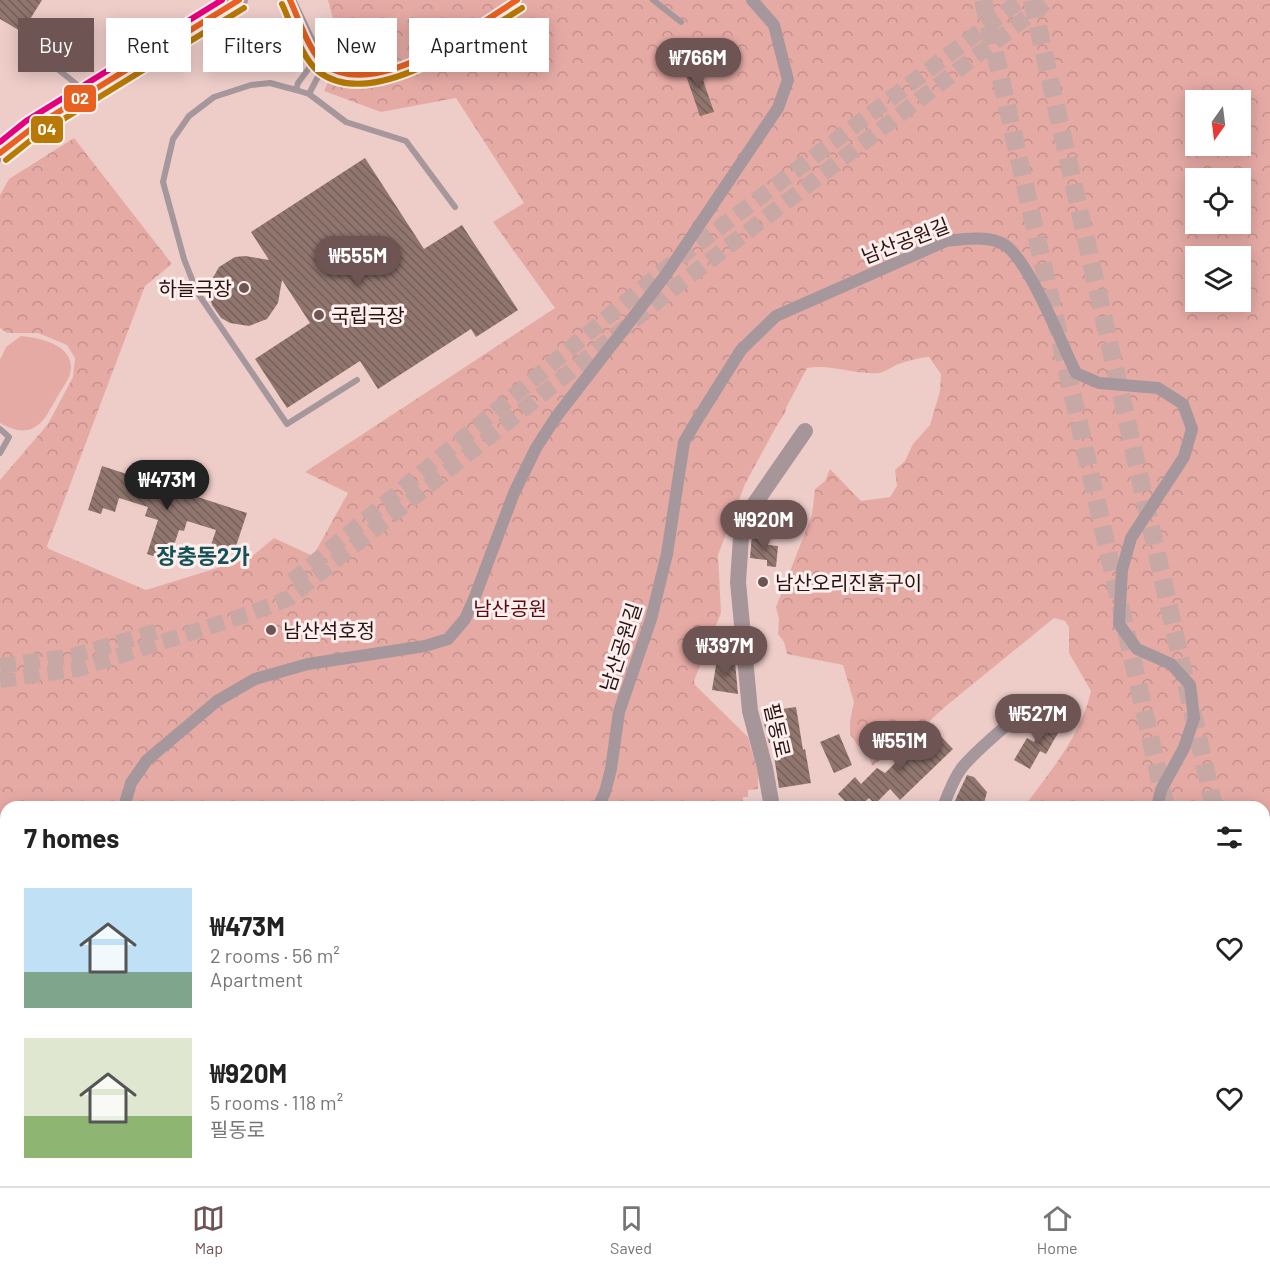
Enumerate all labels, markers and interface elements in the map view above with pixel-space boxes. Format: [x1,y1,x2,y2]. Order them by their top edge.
chip: Buy [18,18,94,72]
chip: Rent [106,18,191,72]
chip: Filters [203,18,303,72]
chip: New [315,18,397,72]
chip: Apartment [409,18,549,72]
pin: ₩766M [656,38,740,89]
text: ₩766M [669,45,727,69]
line badge: 02 [63,84,97,113]
text: 02 [71,88,89,107]
north arrow [1185,90,1251,156]
map controls [1185,90,1251,312]
line badge: 04 [30,115,64,144]
text: 04 [38,119,56,138]
button: locate [1185,168,1251,234]
street label: 남산공원길 [858,212,952,268]
pin: ₩555M [316,236,400,287]
text: ₩555M [329,243,387,267]
button: layers [1185,246,1251,312]
place label: 하늘극장 [158,276,232,300]
marker: 하늘극장 [237,281,251,295]
place label: 국립극장 [331,303,405,327]
marker: 국립극장 [312,308,326,322]
pin: ₩473M [125,460,209,511]
text: ₩473M [138,467,196,491]
pin: ₩920M [722,500,806,551]
text: ₩920M [734,507,794,531]
district label: 장충동2가 [156,542,250,568]
place label: 남산오리진흙구이 [775,570,922,594]
marker: 남산오리진흙구이 [756,575,770,589]
park label: 남산공원 [473,596,547,620]
street label: 남산공원길 [594,600,646,694]
place label: 남산석호정 [283,618,375,642]
marker: 남산석호정 [264,623,278,637]
pin: ₩397M [683,626,767,677]
text: ₩397M [696,633,754,657]
pin: ₩527M [996,694,1080,745]
street label: 필동로 [760,700,796,760]
text: ₩527M [1009,701,1067,725]
pin: ₩551M [858,721,942,772]
text: ₩551M [873,728,927,752]
icon: filters [1213,821,1246,854]
text: 7 homes [24,822,119,853]
text: ₩473M [210,910,285,941]
icon: home [72,912,144,984]
icon: heart [1213,932,1246,965]
text: 2 rooms · 56 m² [210,943,340,967]
text: Apartment [210,967,303,991]
text: ₩920M [210,1057,287,1088]
icon: home [72,1062,144,1134]
icon: heart [1213,1082,1246,1115]
text: 5 rooms · 118 m² [210,1090,343,1114]
text: 필동로 [210,1117,265,1141]
tab: Map [192,1202,225,1257]
tab: Saved [610,1202,652,1257]
tab: Home [1037,1202,1078,1257]

